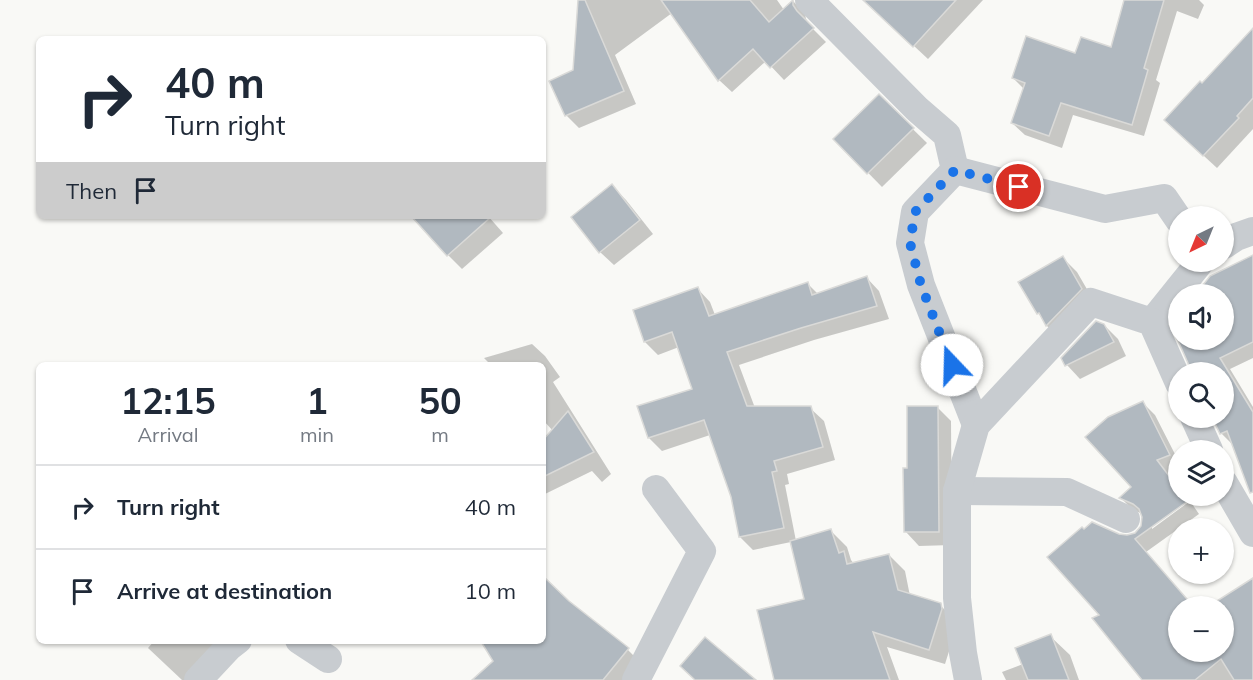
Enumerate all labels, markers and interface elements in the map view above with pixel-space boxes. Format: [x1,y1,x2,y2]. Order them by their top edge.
text: 40 m [165,56,265,109]
icon: right [66,60,144,138]
text: Turn right [165,108,285,142]
pin [993,161,1044,212]
icon: arrive [1002,170,1035,203]
icon: arrive [129,174,162,207]
text: Then [66,177,117,205]
north arrow [1168,206,1234,272]
map controls [1168,206,1234,662]
button: sound [1168,284,1234,350]
position arrow [920,333,984,397]
button: search [1168,362,1234,428]
text: 12:15 [120,378,216,423]
text: 1 [306,378,328,423]
text: 50 [418,378,462,423]
text: Arrival [137,422,199,447]
text: min [300,422,334,447]
text: m [431,422,449,447]
button: layers [1168,440,1234,506]
icon: right [66,491,99,524]
text: Turn right [117,493,220,521]
text: 40 m [465,493,516,521]
button: + [1168,518,1234,584]
icon: arrive [66,575,99,608]
text: Arrive at destination [117,577,332,605]
text: 10 m [465,577,516,605]
button: − [1168,596,1234,662]

